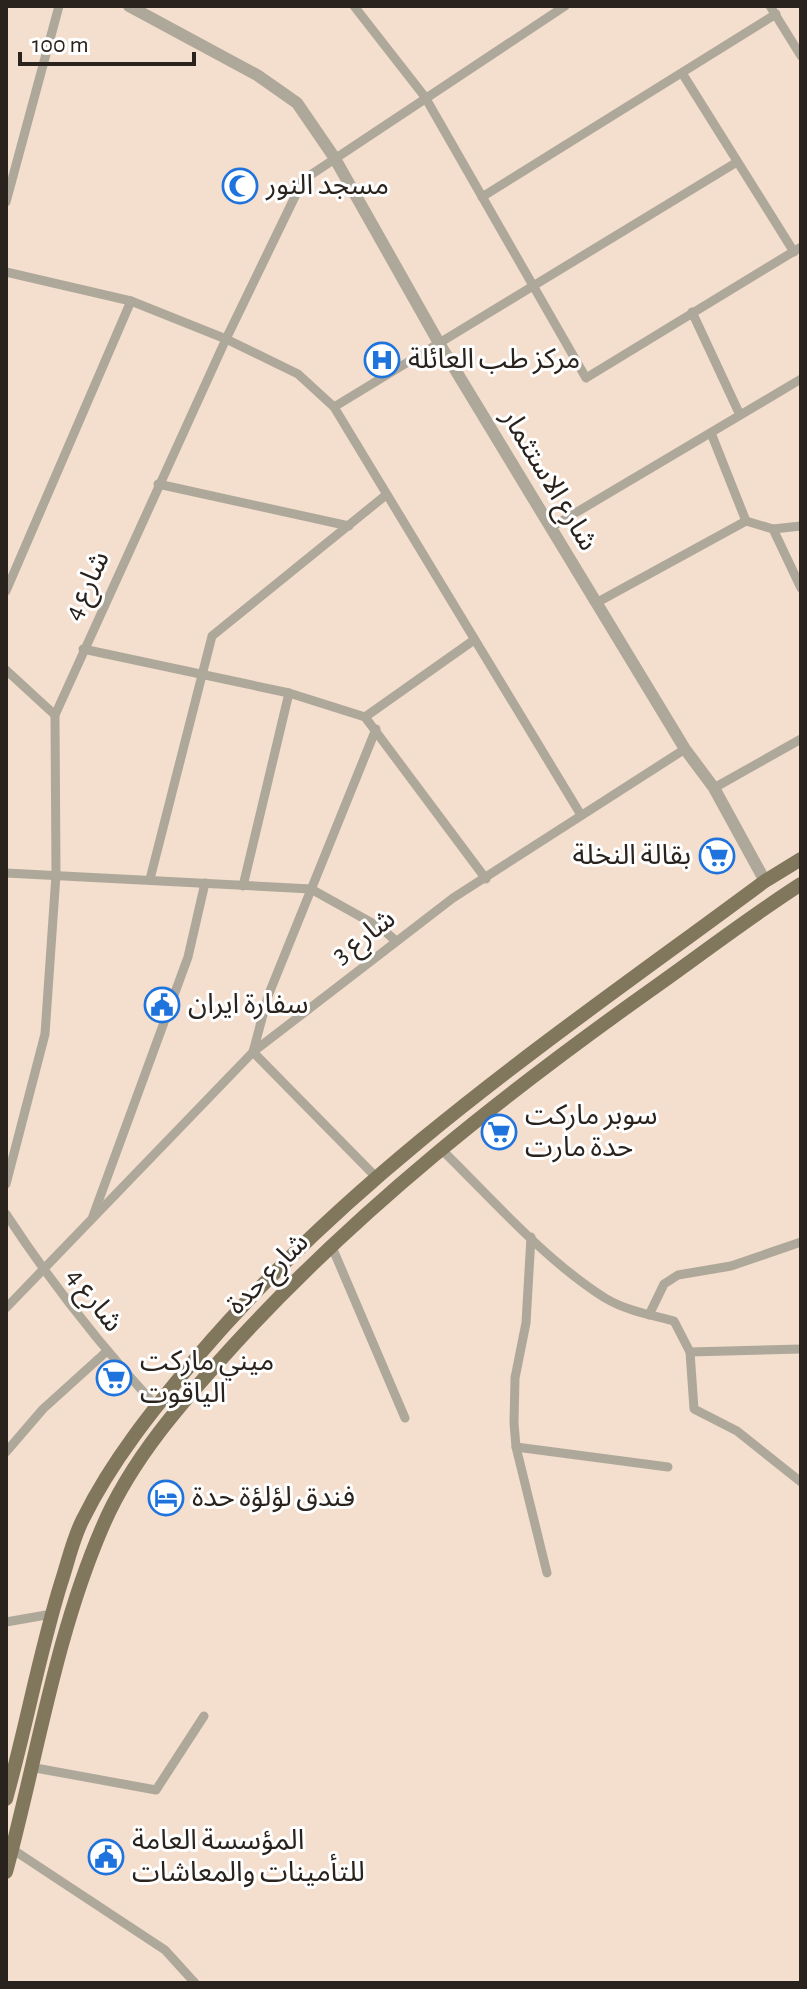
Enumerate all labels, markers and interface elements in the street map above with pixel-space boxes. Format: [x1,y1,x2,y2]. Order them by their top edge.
scale bar [20,16,194,66]
text: 100 m [32,33,89,57]
mosque icon: مسجد النور [221,167,259,205]
place label: مسجد النور [265,172,389,201]
hospital icon: مركز طب العائلة [363,341,401,379]
place label: مركز طب العائلة [408,346,580,375]
street label: شارع الاستثمار [491,404,602,558]
street label: شارع 4 [59,547,120,627]
supermarket icon: بقالة النخلة [698,837,736,875]
place label: بقالة النخلة [573,842,691,870]
street label: شارع 3 [327,905,404,973]
public building icon: سفارة ايران [143,986,181,1024]
place label: سفارة ايران [188,991,308,1020]
place label: سوبر ماركت حدة مارت [525,1102,658,1163]
supermarket icon: سوبر ماركت حدة مارت [480,1113,518,1151]
street label: شارع حدة [222,1228,317,1323]
street label: شارع 4 [57,1263,127,1340]
place label: ميني ماركت الياقوت [140,1348,274,1409]
supermarket icon: ميني ماركت الياقوت [95,1359,133,1397]
hotel icon: فندق لؤلؤة حدة [147,1479,185,1517]
place label: فندق لؤلؤة حدة [192,1484,355,1513]
place label: المؤسسة العامة للتأمينات والمعاشات [132,1827,365,1888]
public building icon: المؤسسة العامة للتأمينات والمعاشات [87,1838,125,1876]

